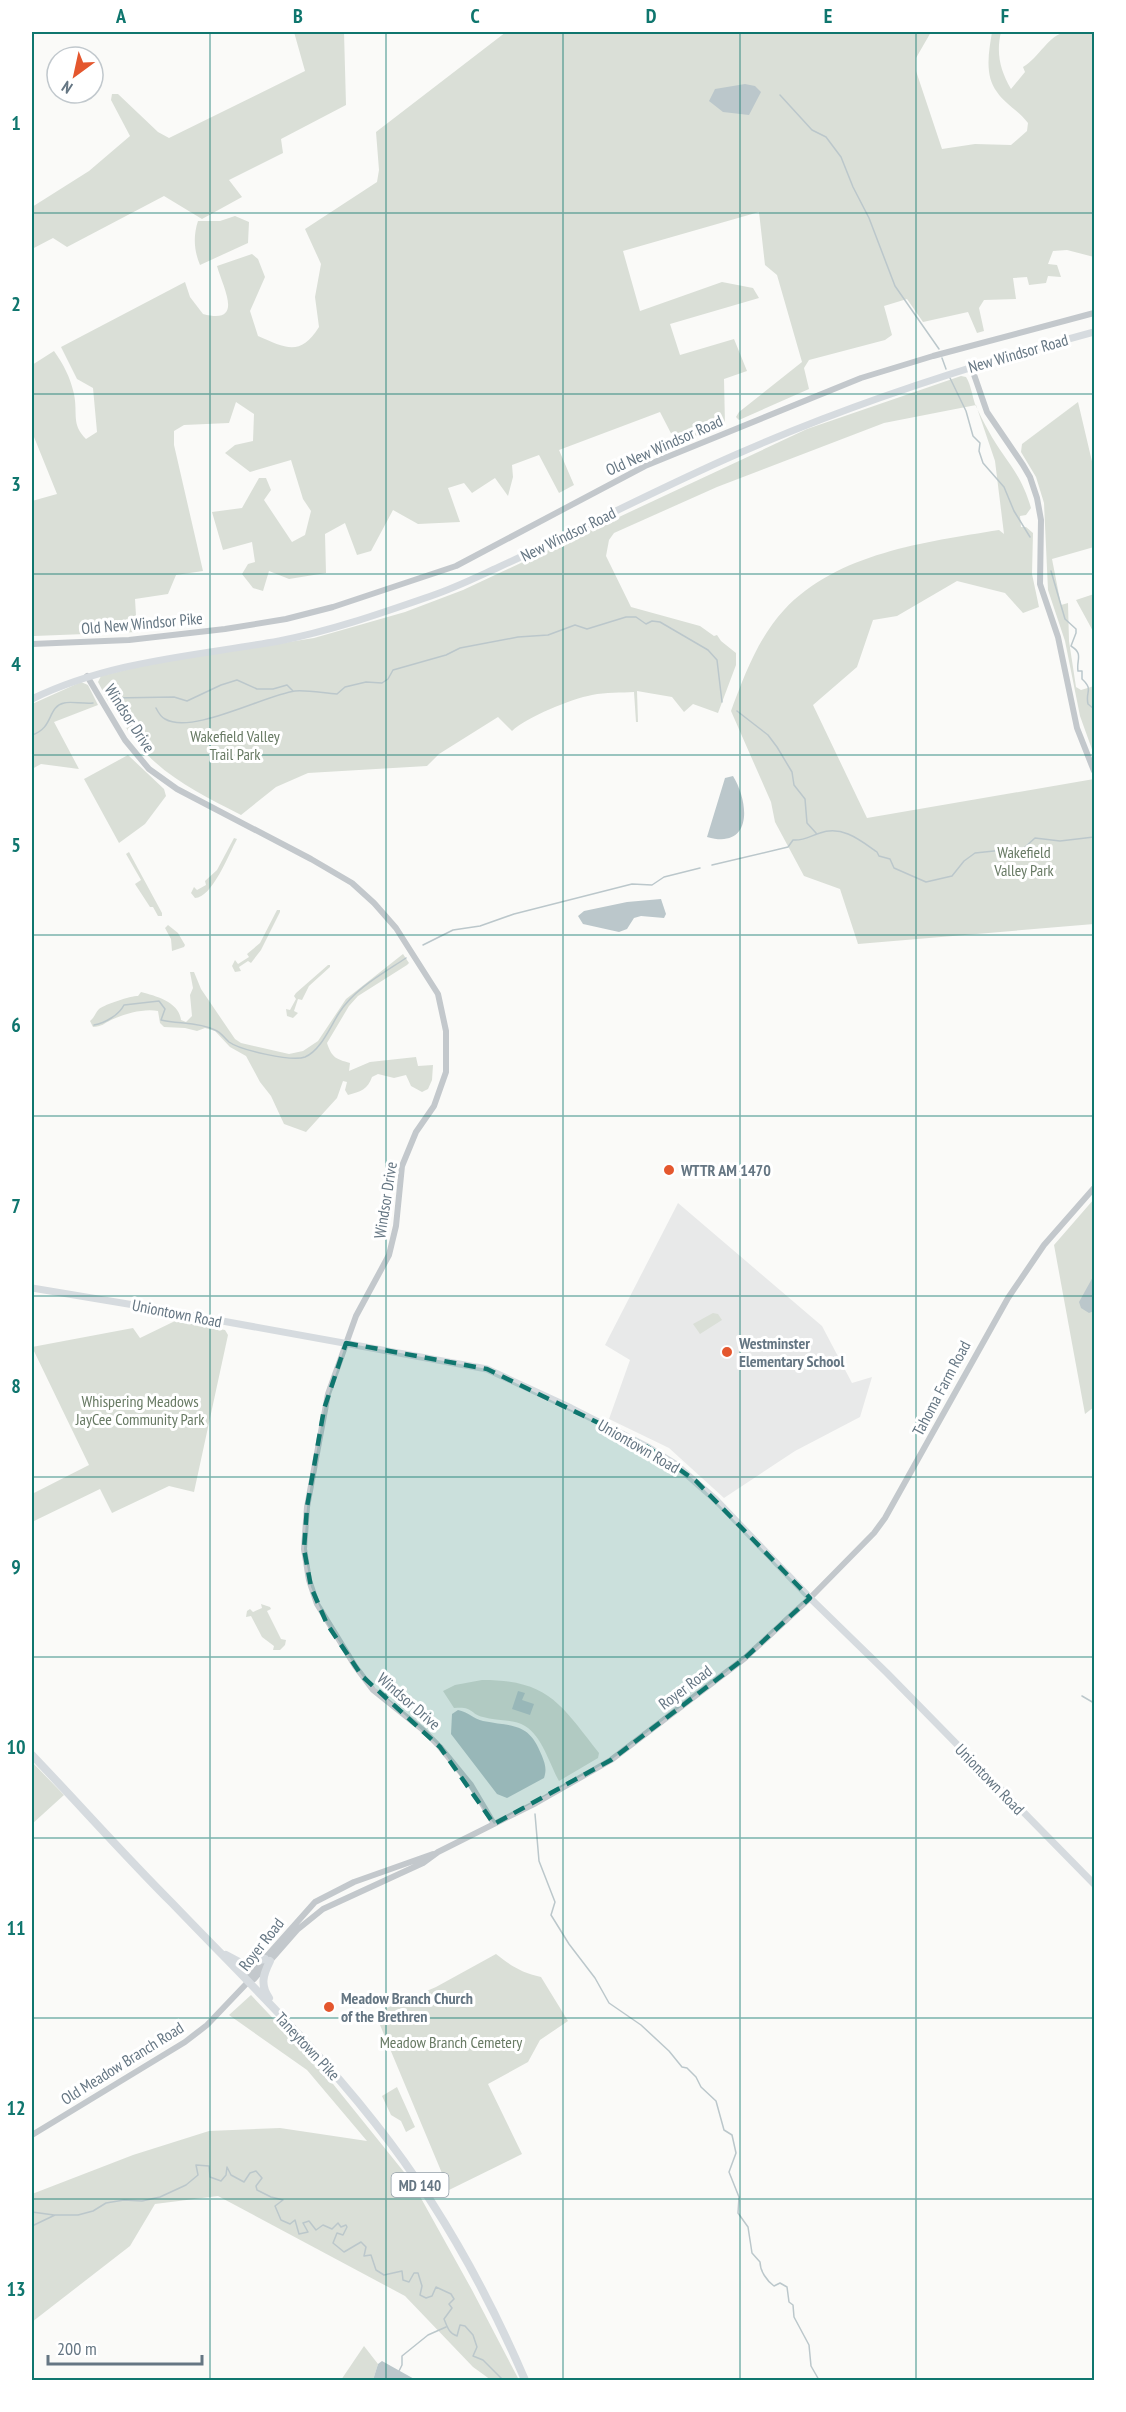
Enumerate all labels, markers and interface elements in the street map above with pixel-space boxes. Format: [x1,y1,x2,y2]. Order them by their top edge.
text: A [115,3,127,29]
text: B [293,3,303,29]
text: C [470,3,480,29]
text: D [646,3,657,29]
text: E [824,3,832,29]
text: F [1001,3,1009,29]
north arrow [45,45,105,105]
text: N [58,77,76,98]
text: 1 [11,110,21,136]
text: 2 [11,291,21,317]
street label: New Windsor Road [966,329,1070,377]
street label: Old New Windsor Road [602,410,726,480]
text: 3 [11,471,21,497]
street label: New Windsor Road [517,502,619,566]
street label: Old New Windsor Pike [80,608,204,638]
text: 4 [11,651,21,677]
street label: Windsor Drive [101,680,159,756]
park label: Wakefield Valley Trail Park [190,726,280,764]
text: 5 [11,832,21,858]
park label: Wakefield Valley Park [993,842,1055,880]
text: 6 [11,1012,21,1038]
street label: Windsor Drive [369,1160,401,1240]
place label: WTTR AM 1470 [680,1160,771,1180]
marker: WTTR AM 1470 [662,1163,676,1177]
text: 7 [11,1193,21,1219]
street label: Uniontown Road [130,1295,224,1332]
place label: Westminster Elementary School [738,1333,844,1371]
street label: Tahoma Farm Road [908,1337,974,1439]
marker: Westminster Elementary School [720,1345,734,1359]
text: 8 [11,1373,21,1399]
park label: Whispering Meadows JayCee Community Park [75,1391,205,1429]
street label: Uniontown Road [595,1415,683,1477]
text: 9 [11,1554,21,1580]
street label: Royer Road [654,1660,716,1713]
street label: Windsor Drive [373,1668,445,1734]
text: 10 [6,1734,26,1760]
street label: Uniontown Road [951,1739,1029,1819]
street label: Royer Road [234,1914,288,1974]
text: 11 [6,1915,26,1941]
place label: Meadow Branch Church of the Brethren [341,1988,473,2026]
marker: Meadow Branch Church of the Brethren [322,2000,336,2014]
street label: Taneytown Pike [271,2008,345,2084]
street label: Old Meadow Branch Road [57,2017,187,2109]
park label: Meadow Branch Cemetery [380,2032,522,2052]
text: 12 [6,2095,26,2121]
road number: MD 140 [392,2173,448,2197]
text: 13 [6,2276,26,2302]
scale bar [48,2328,202,2366]
text: 200 m [57,2337,97,2360]

